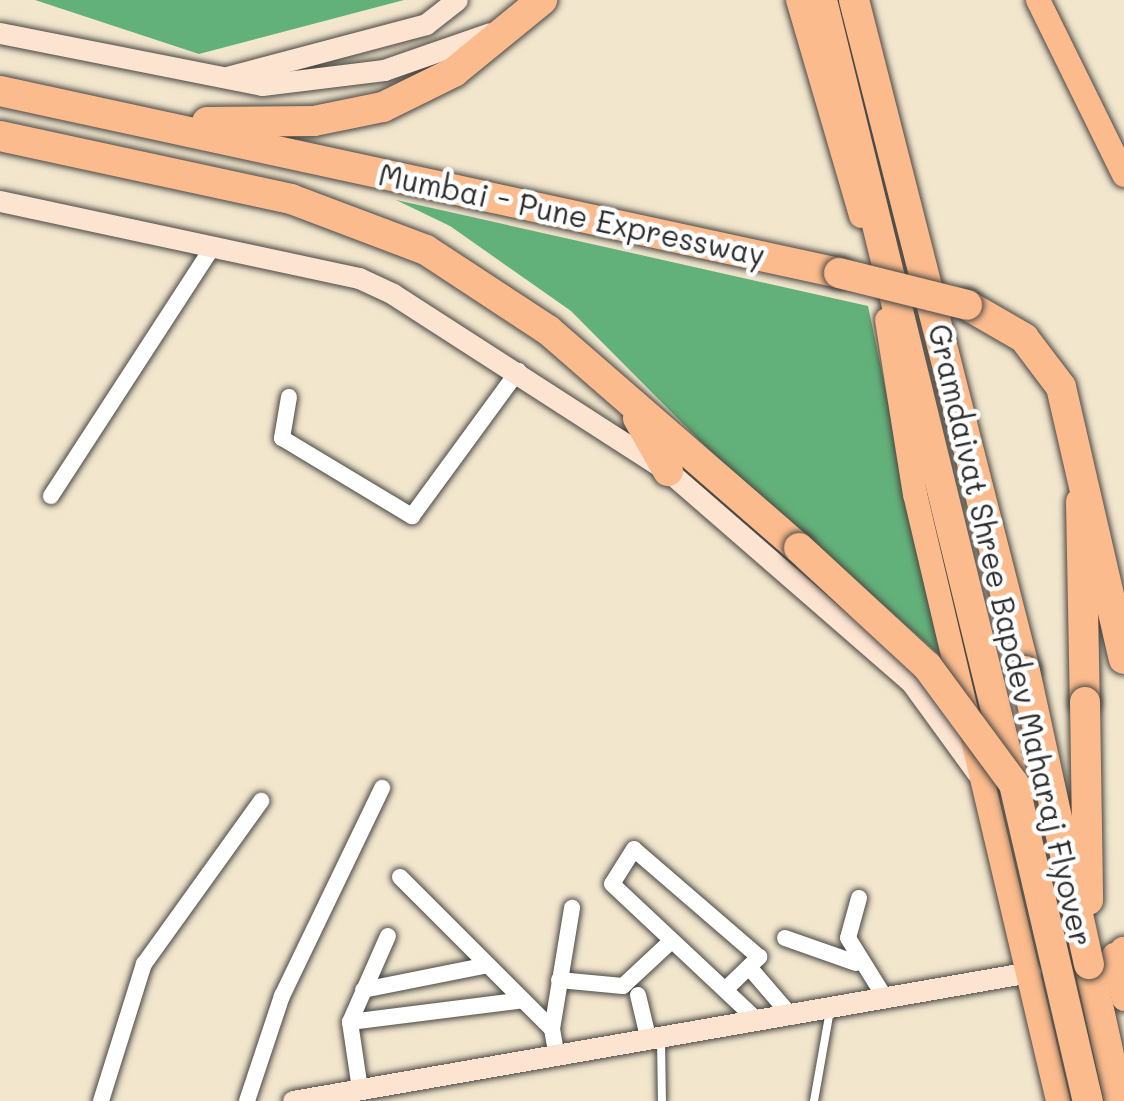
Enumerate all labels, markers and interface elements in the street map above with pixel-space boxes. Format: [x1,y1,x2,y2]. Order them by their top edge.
street label: Mumbai - Pune Expressway [376,155,768,273]
street label: Gramdaivat Shree Bapdev Maharaj Flyover [922,320,1100,950]

